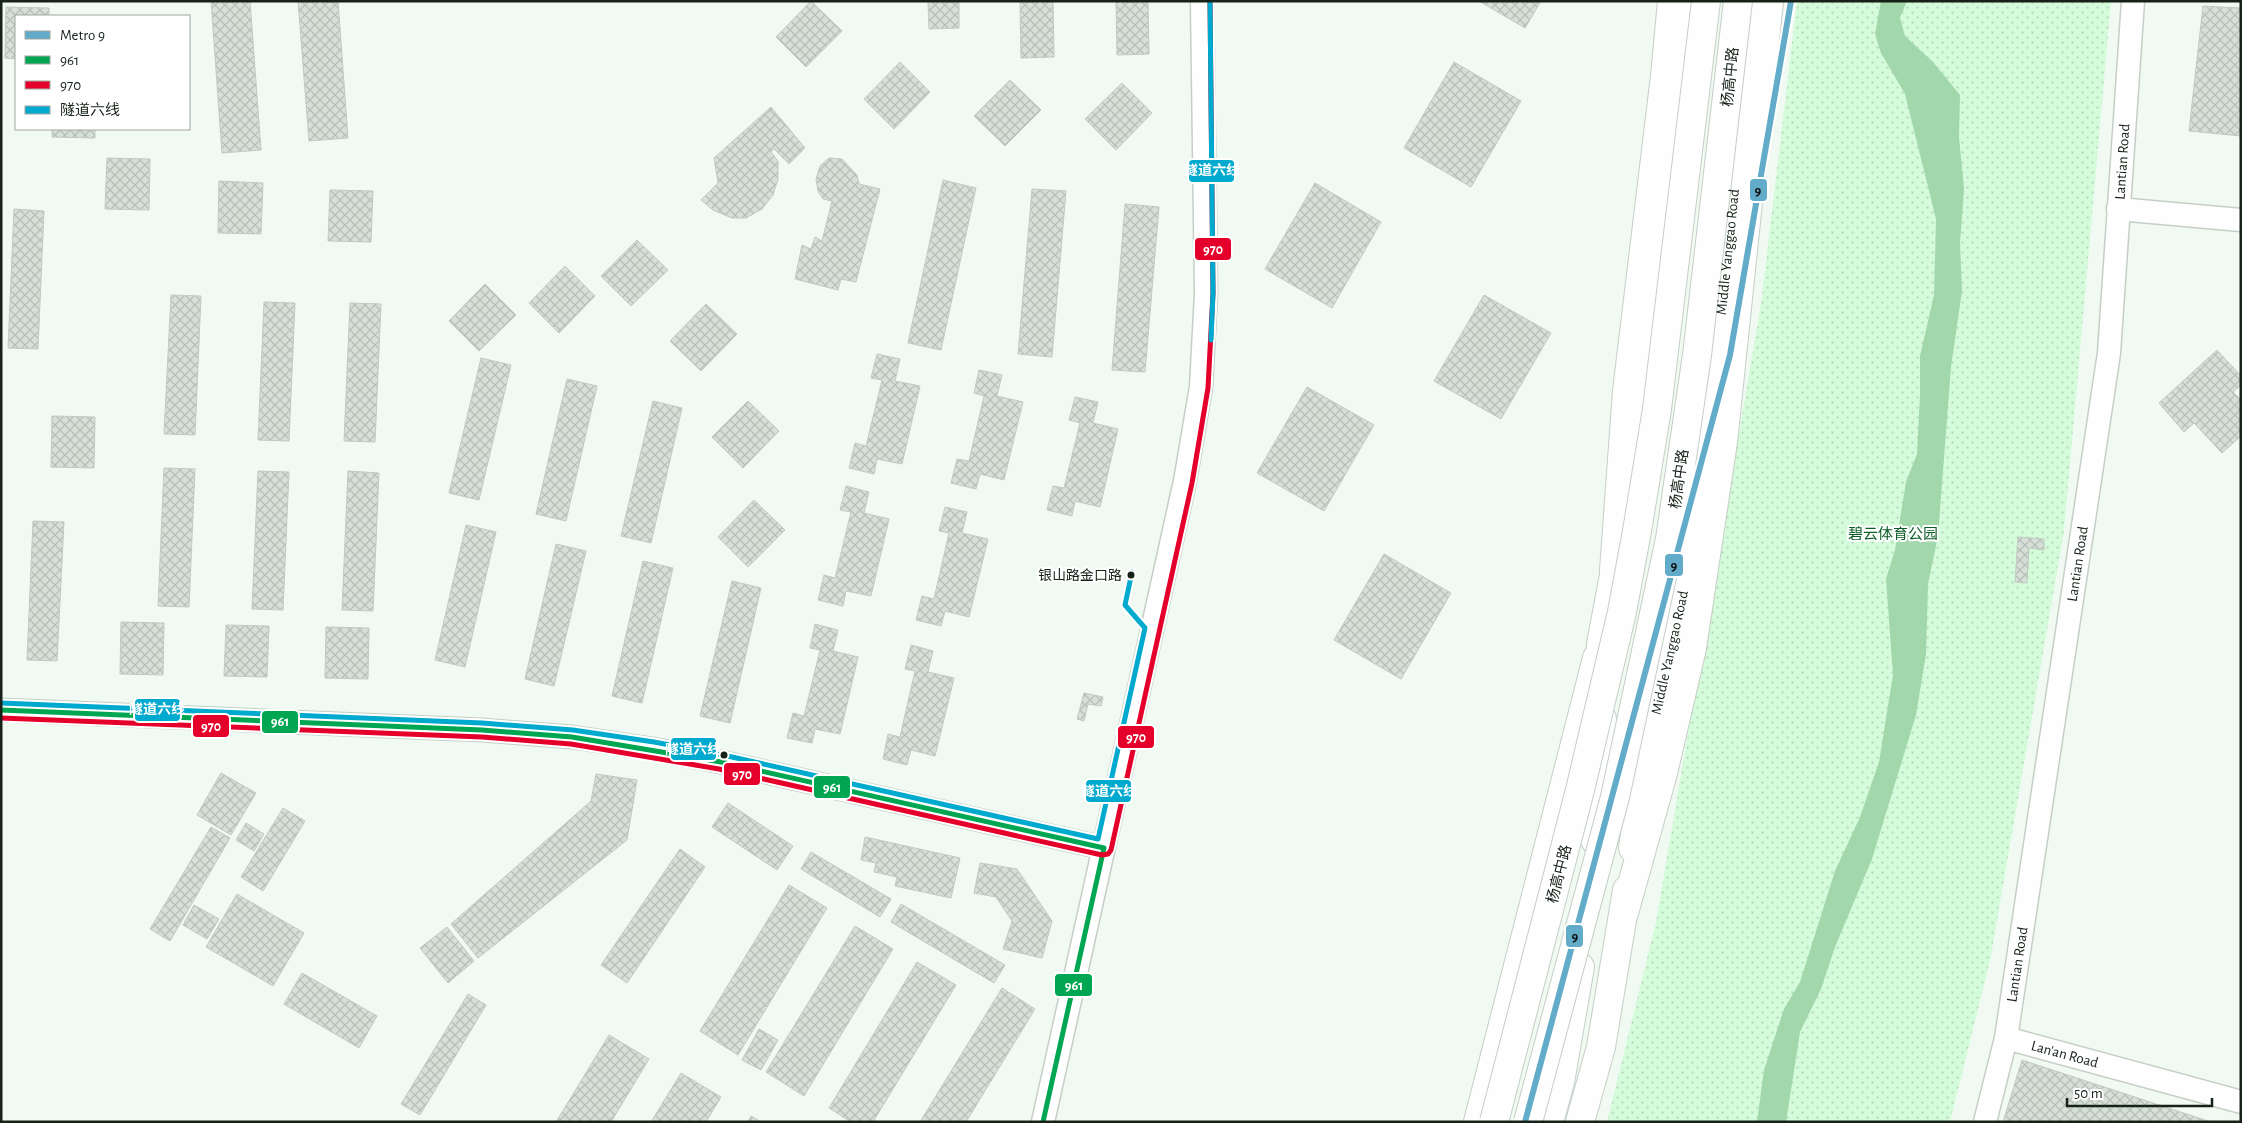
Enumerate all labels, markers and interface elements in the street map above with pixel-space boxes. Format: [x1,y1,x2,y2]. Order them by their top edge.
legend [15,15,190,130]
text: Metro 9 [60,28,105,43]
street label: 杨高中路 [1719,46,1741,108]
text: 961 [60,53,79,68]
text: 970 [60,78,81,93]
text: 隧道六线 [60,102,120,118]
street label: Lantian Road [2112,123,2133,200]
line badge: 隧道六线 [1188,159,1235,183]
text: 隧道六线 [1184,162,1240,178]
line badge: 9 [1749,178,1768,202]
text: 9 [1755,184,1762,198]
street label: Middle Yanggao Road [1714,188,1742,316]
line badge: 970 [1194,237,1232,261]
text: 970 [1203,243,1223,257]
street label: 杨高中路 [1667,448,1691,510]
street label: Lantian Road [2065,525,2091,603]
park label: 碧云体育公园 [1848,526,1938,542]
line badge: 9 [1664,553,1684,577]
text: 9 [1671,559,1678,573]
place label: 银山路金口路 [1038,568,1122,583]
marker: 银山路金口路 [1126,570,1136,580]
street label: Middle Yanggao Road [1649,589,1691,716]
line badge: 隧道六线 [134,698,181,722]
text: 隧道六线 [129,701,185,717]
line badge: 961 [261,710,299,734]
line badge: 970 [192,714,230,738]
text: 961 [271,715,289,729]
text: 970 [201,720,221,734]
line badge: 970 [1117,725,1155,749]
text: 970 [1126,731,1146,745]
line badge: 隧道六线 [670,737,717,761]
text: 隧道六线 [665,741,721,757]
unlabelled marker [719,750,729,760]
line badge: 970 [723,762,761,786]
text: 970 [732,768,752,782]
line badge: 961 [813,775,851,799]
line badge: 隧道六线 [1085,779,1132,803]
text: 961 [823,781,841,795]
text: 隧道六线 [1081,783,1137,799]
street label: 杨高中路 [1544,843,1574,905]
line badge: 9 [1565,924,1584,948]
street label: Lantian Road [2004,926,2031,1003]
text: 9 [1572,930,1579,944]
line badge: 961 [1054,973,1093,997]
text: 961 [1065,979,1083,993]
street label: Lan'an Road [2029,1038,2100,1071]
scale bar [2067,1076,2212,1108]
text: 50 m [2074,1086,2103,1101]

